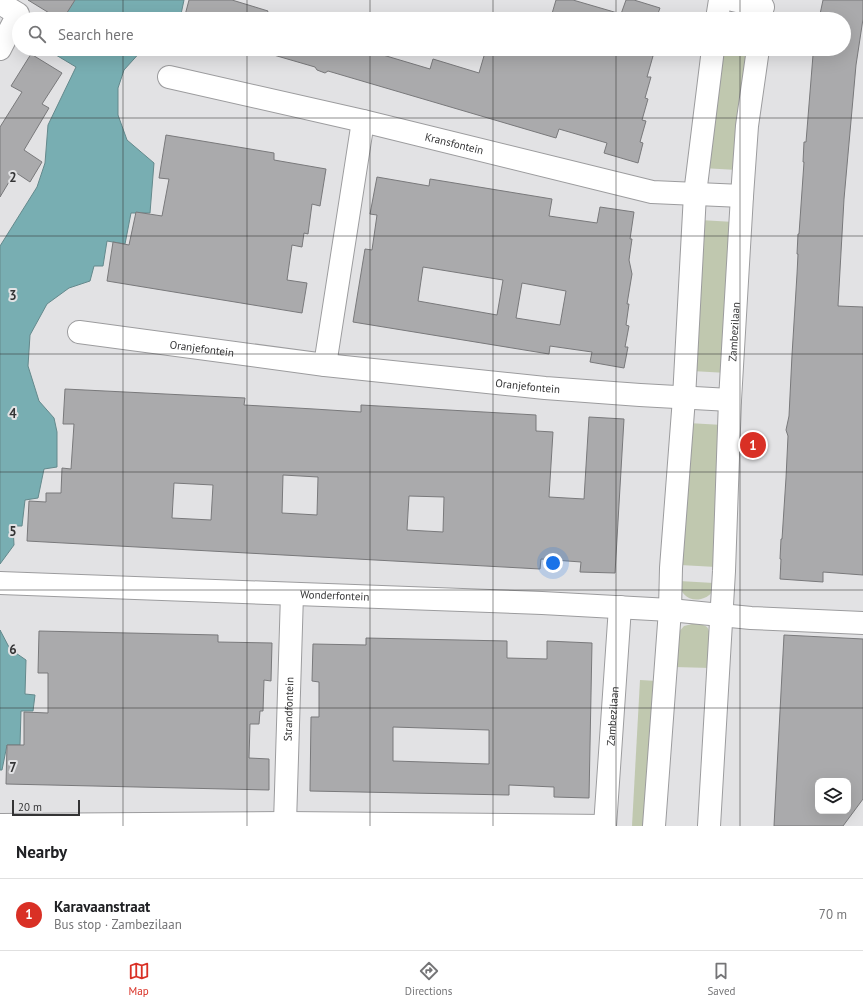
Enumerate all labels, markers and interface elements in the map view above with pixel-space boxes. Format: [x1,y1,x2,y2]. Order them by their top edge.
search box [12,12,851,56]
icon: search [26,23,48,45]
text: Search here [58,25,134,44]
street label: Kransfontein [424,130,485,157]
text: 2 [9,169,17,186]
text: 3 [9,287,17,304]
street label: Zambezilaan [725,301,743,362]
street label: Oranjefontein [169,337,235,360]
street label: Oranjefontein [495,376,560,396]
text: 4 [9,405,17,422]
pin: 1 [740,430,766,460]
text: 5 [9,523,17,540]
your location [543,553,563,573]
street label: Wonderfontein [300,587,370,604]
text: 6 [9,641,17,658]
street label: Strandfontein [281,677,296,741]
street label: Zambezilaan [603,686,622,746]
text: 7 [9,759,17,776]
map controls [815,778,851,814]
button: layers [815,778,851,814]
scale bar [12,798,80,817]
text: 20 m [18,800,42,814]
text: Nearby [16,841,67,863]
text: Karavaanstraat [54,897,150,916]
text: 1 [25,906,33,923]
text: 70 m [819,906,847,923]
text: Bus stop · Zambezilaan [54,916,182,933]
tab: Map [128,960,150,998]
tab: Directions [405,960,452,998]
tab: Saved [707,960,735,998]

